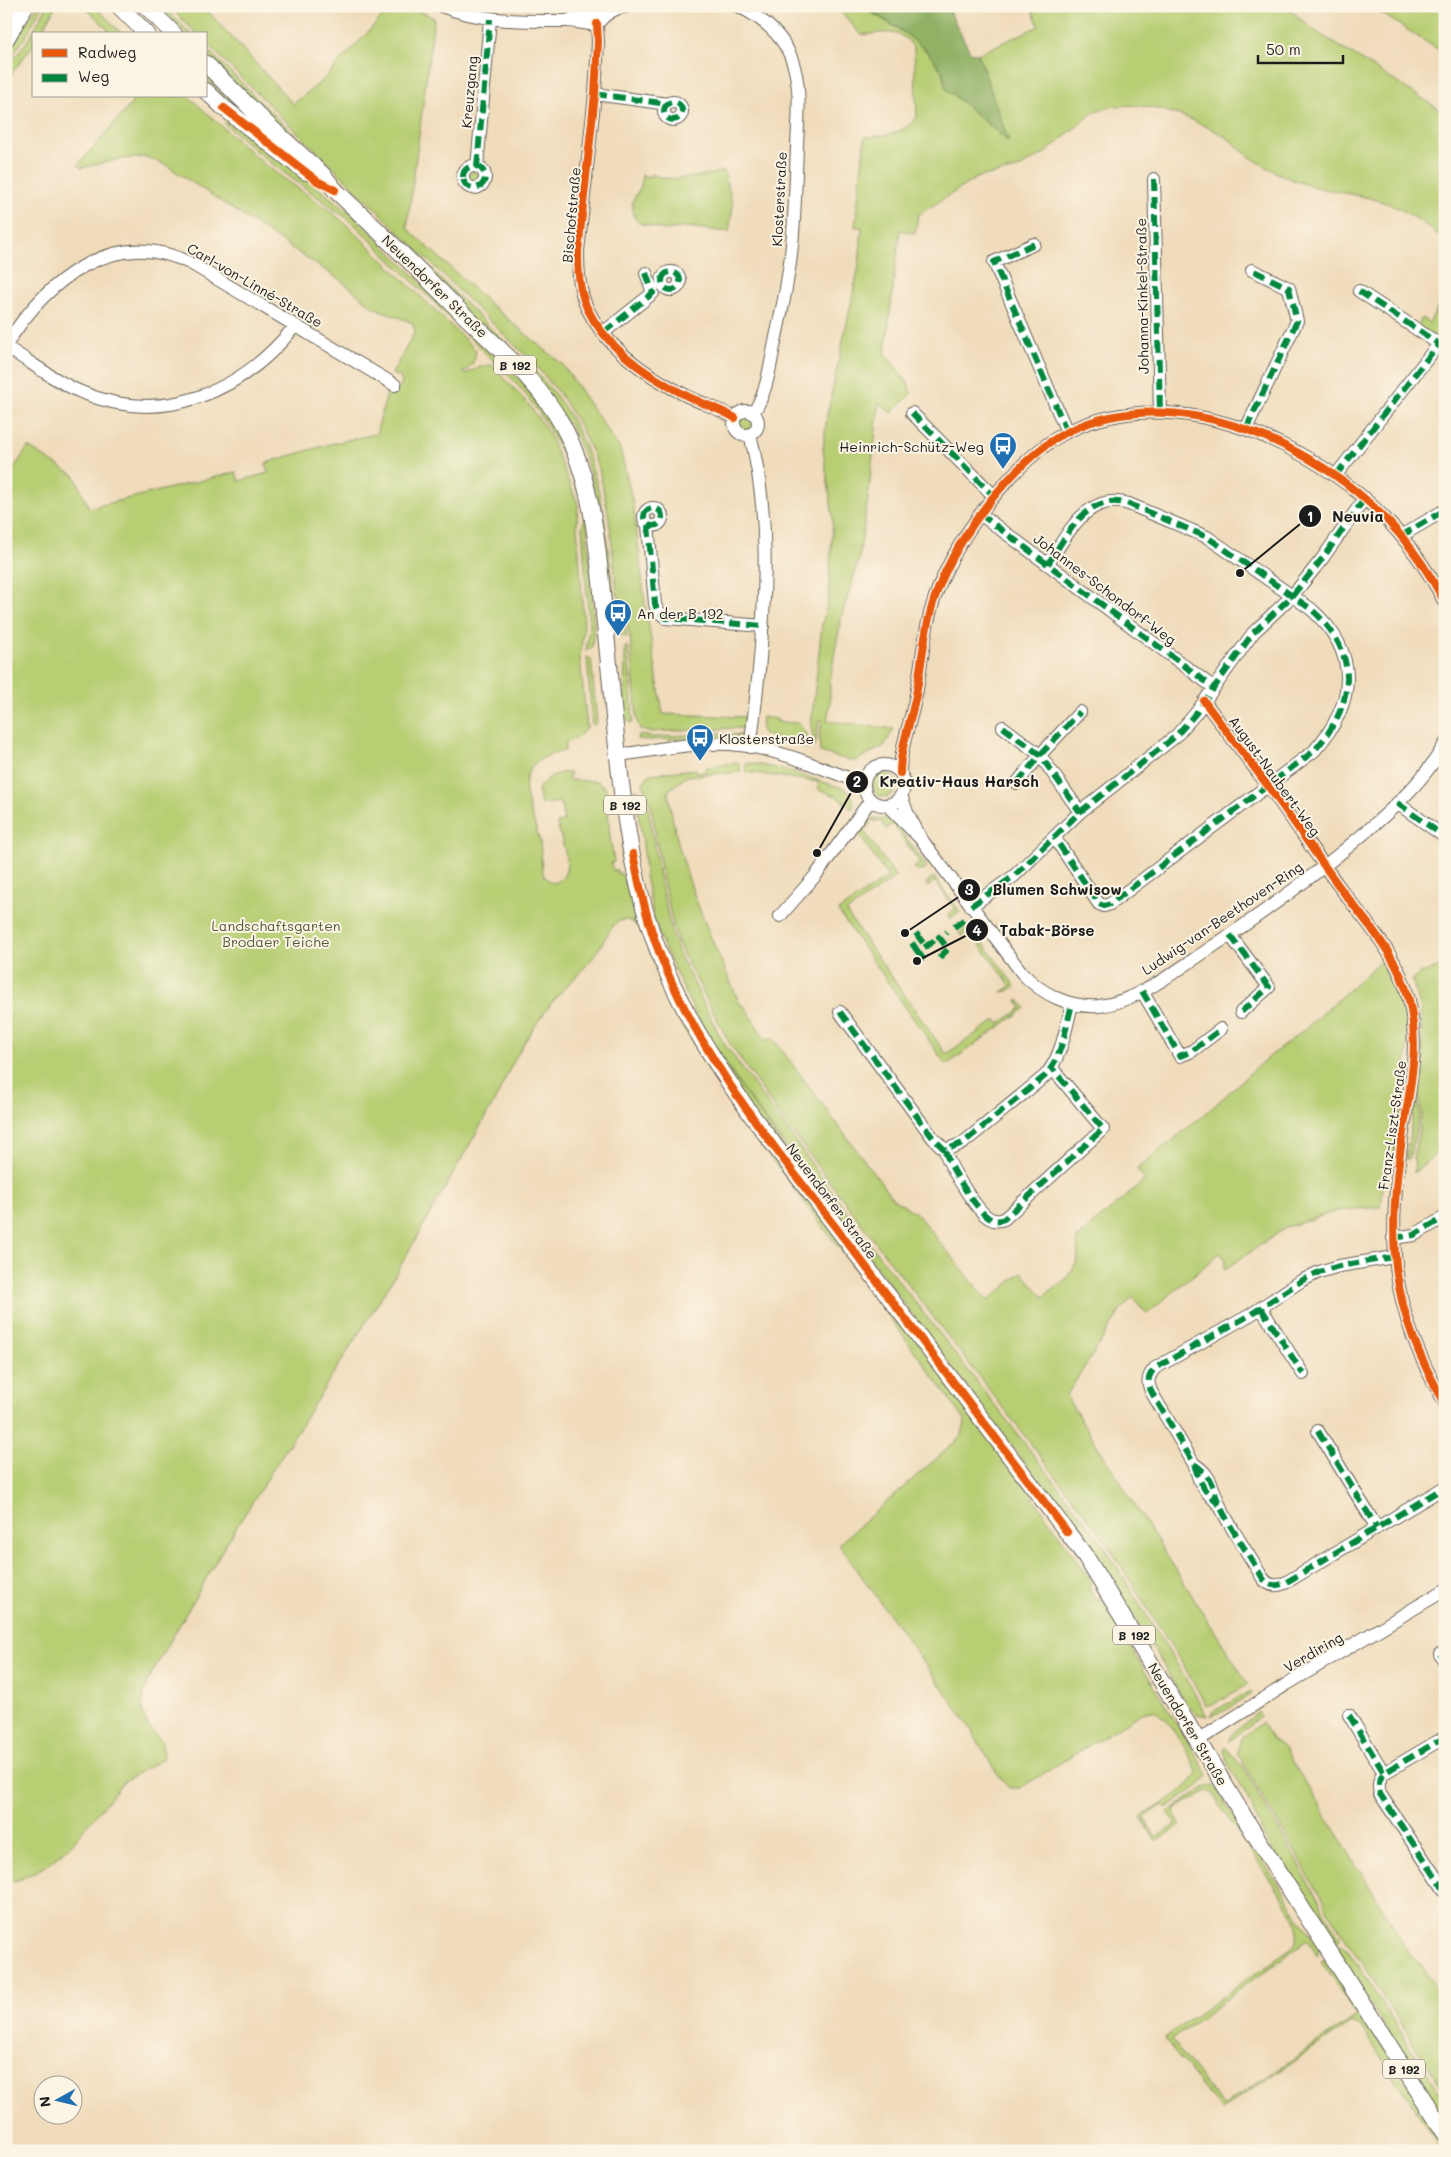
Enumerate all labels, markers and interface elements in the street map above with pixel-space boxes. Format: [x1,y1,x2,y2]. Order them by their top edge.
legend [32,32,208,98]
scale bar [1258,32,1344,64]
text: 50 m [1266,39,1301,59]
text: Radweg [78,42,136,62]
street label: Kreuzgang [456,55,482,129]
text: Weg [78,66,109,86]
street label: Klosterstraße [767,151,791,247]
street label: Bischofstraße [557,166,585,264]
street label: Johanna-Kinkel-Straße [1131,218,1153,374]
street label: Neuendorfer Straße [378,230,492,342]
street label: Carl-von-Linné-Straße [184,238,326,332]
road number: B 192 [494,356,536,374]
bus stop icon: Heinrich-Schütz-Weg [988,431,1018,470]
place label: Heinrich-Schütz-Weg [839,437,984,456]
callout: Neuvia [1297,501,1393,531]
text: 1 [1307,506,1313,526]
text: Neuvia [1332,506,1384,526]
street label: Johannes-Schondorf-Weg [1030,529,1180,649]
bus stop icon: An der B 192 [603,598,633,637]
place label: An der B 192 [637,604,723,623]
street label: August-Naubert-Weg [1225,712,1325,840]
bus stop icon: Klosterstraße [685,723,715,762]
place label: Klosterstraße [719,729,814,748]
callout: Kreativ-Haus Harsch [845,767,1049,797]
text: 2 [853,771,861,791]
text: Kreativ-Haus Harsch [879,771,1039,791]
road number: B 192 [604,796,646,814]
street label: Ludwig-van-Beethoven-Ring [1138,857,1306,979]
callout: Blumen Schwisow [957,875,1131,905]
text: 3 [964,879,974,899]
text: Blumen Schwisow [992,879,1122,899]
callout: Tabak-Börse [965,915,1105,945]
park label: Landschaftsgarten Brodaer Teiche [211,916,341,951]
text: 4 [972,920,982,940]
text: Tabak-Börse [1000,920,1094,940]
street label: Franz-Liszt-Straße [1373,1059,1411,1191]
street label: Neuendorfer Straße [782,1139,882,1263]
road number: B 192 [1113,1626,1155,1644]
street label: Verdiring [1280,1628,1346,1676]
street label: Neuendorfer Straße [1144,1659,1232,1789]
road number: B 192 [1383,2060,1425,2078]
north arrow [32,2074,82,2124]
text: N [34,2095,55,2108]

